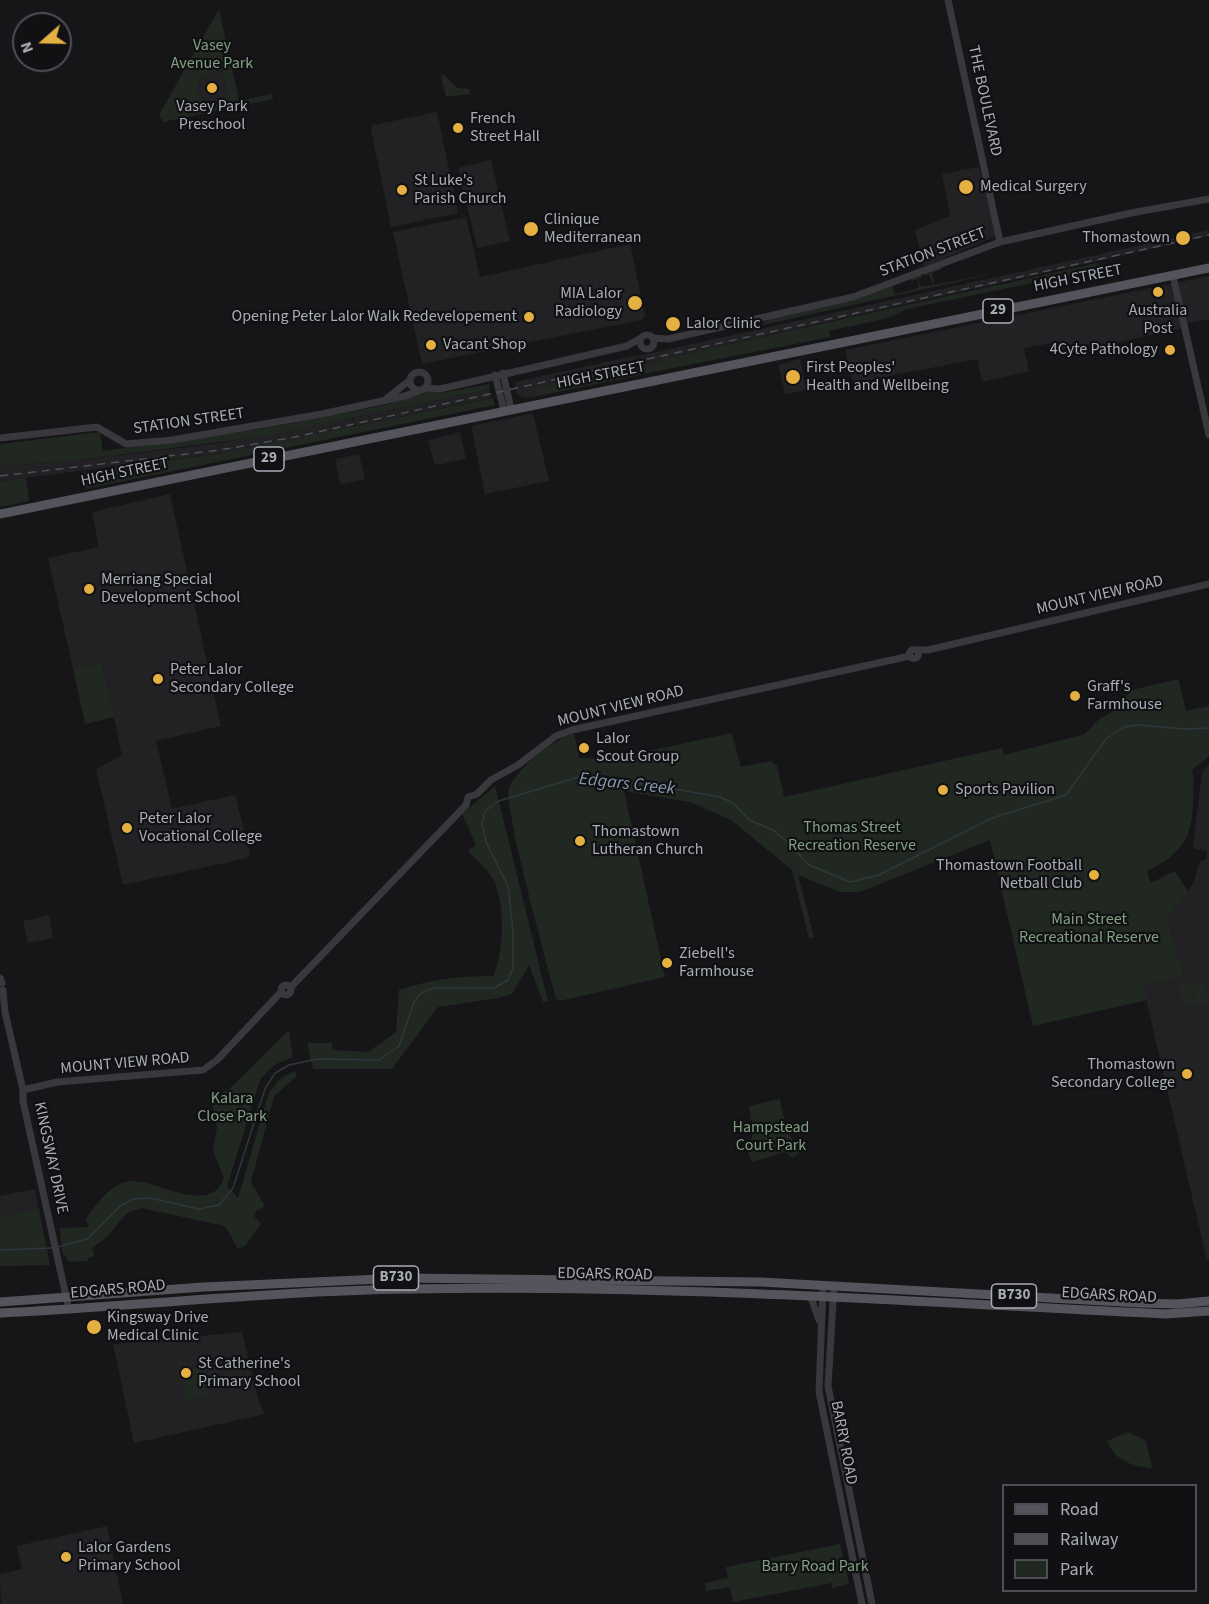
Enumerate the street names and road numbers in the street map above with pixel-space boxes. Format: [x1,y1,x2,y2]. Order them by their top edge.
street label: THE BOULEVARD [963,44,1005,158]
street label: STATION STREET [877,224,989,282]
street label: HIGH STREET [1032,261,1124,297]
road number: 29 [983,299,1013,323]
street label: HIGH STREET [555,358,647,394]
street label: STATION STREET [132,405,246,439]
road number: 29 [254,447,284,471]
street label: HIGH STREET [79,454,171,492]
street label: MOUNT VIEW ROAD [1035,572,1165,620]
street label: MOUNT VIEW ROAD [556,682,686,732]
street label: MOUNT VIEW ROAD [60,1049,190,1079]
street label: KINGSWAY DRIVE [29,1100,71,1216]
street label: EDGARS ROAD [557,1265,653,1285]
road number: B730 [374,1266,418,1290]
street label: EDGARS ROAD [70,1276,166,1304]
road number: B730 [992,1284,1036,1308]
street label: EDGARS ROAD [1061,1284,1157,1308]
street label: BARRY ROAD [825,1399,861,1487]

